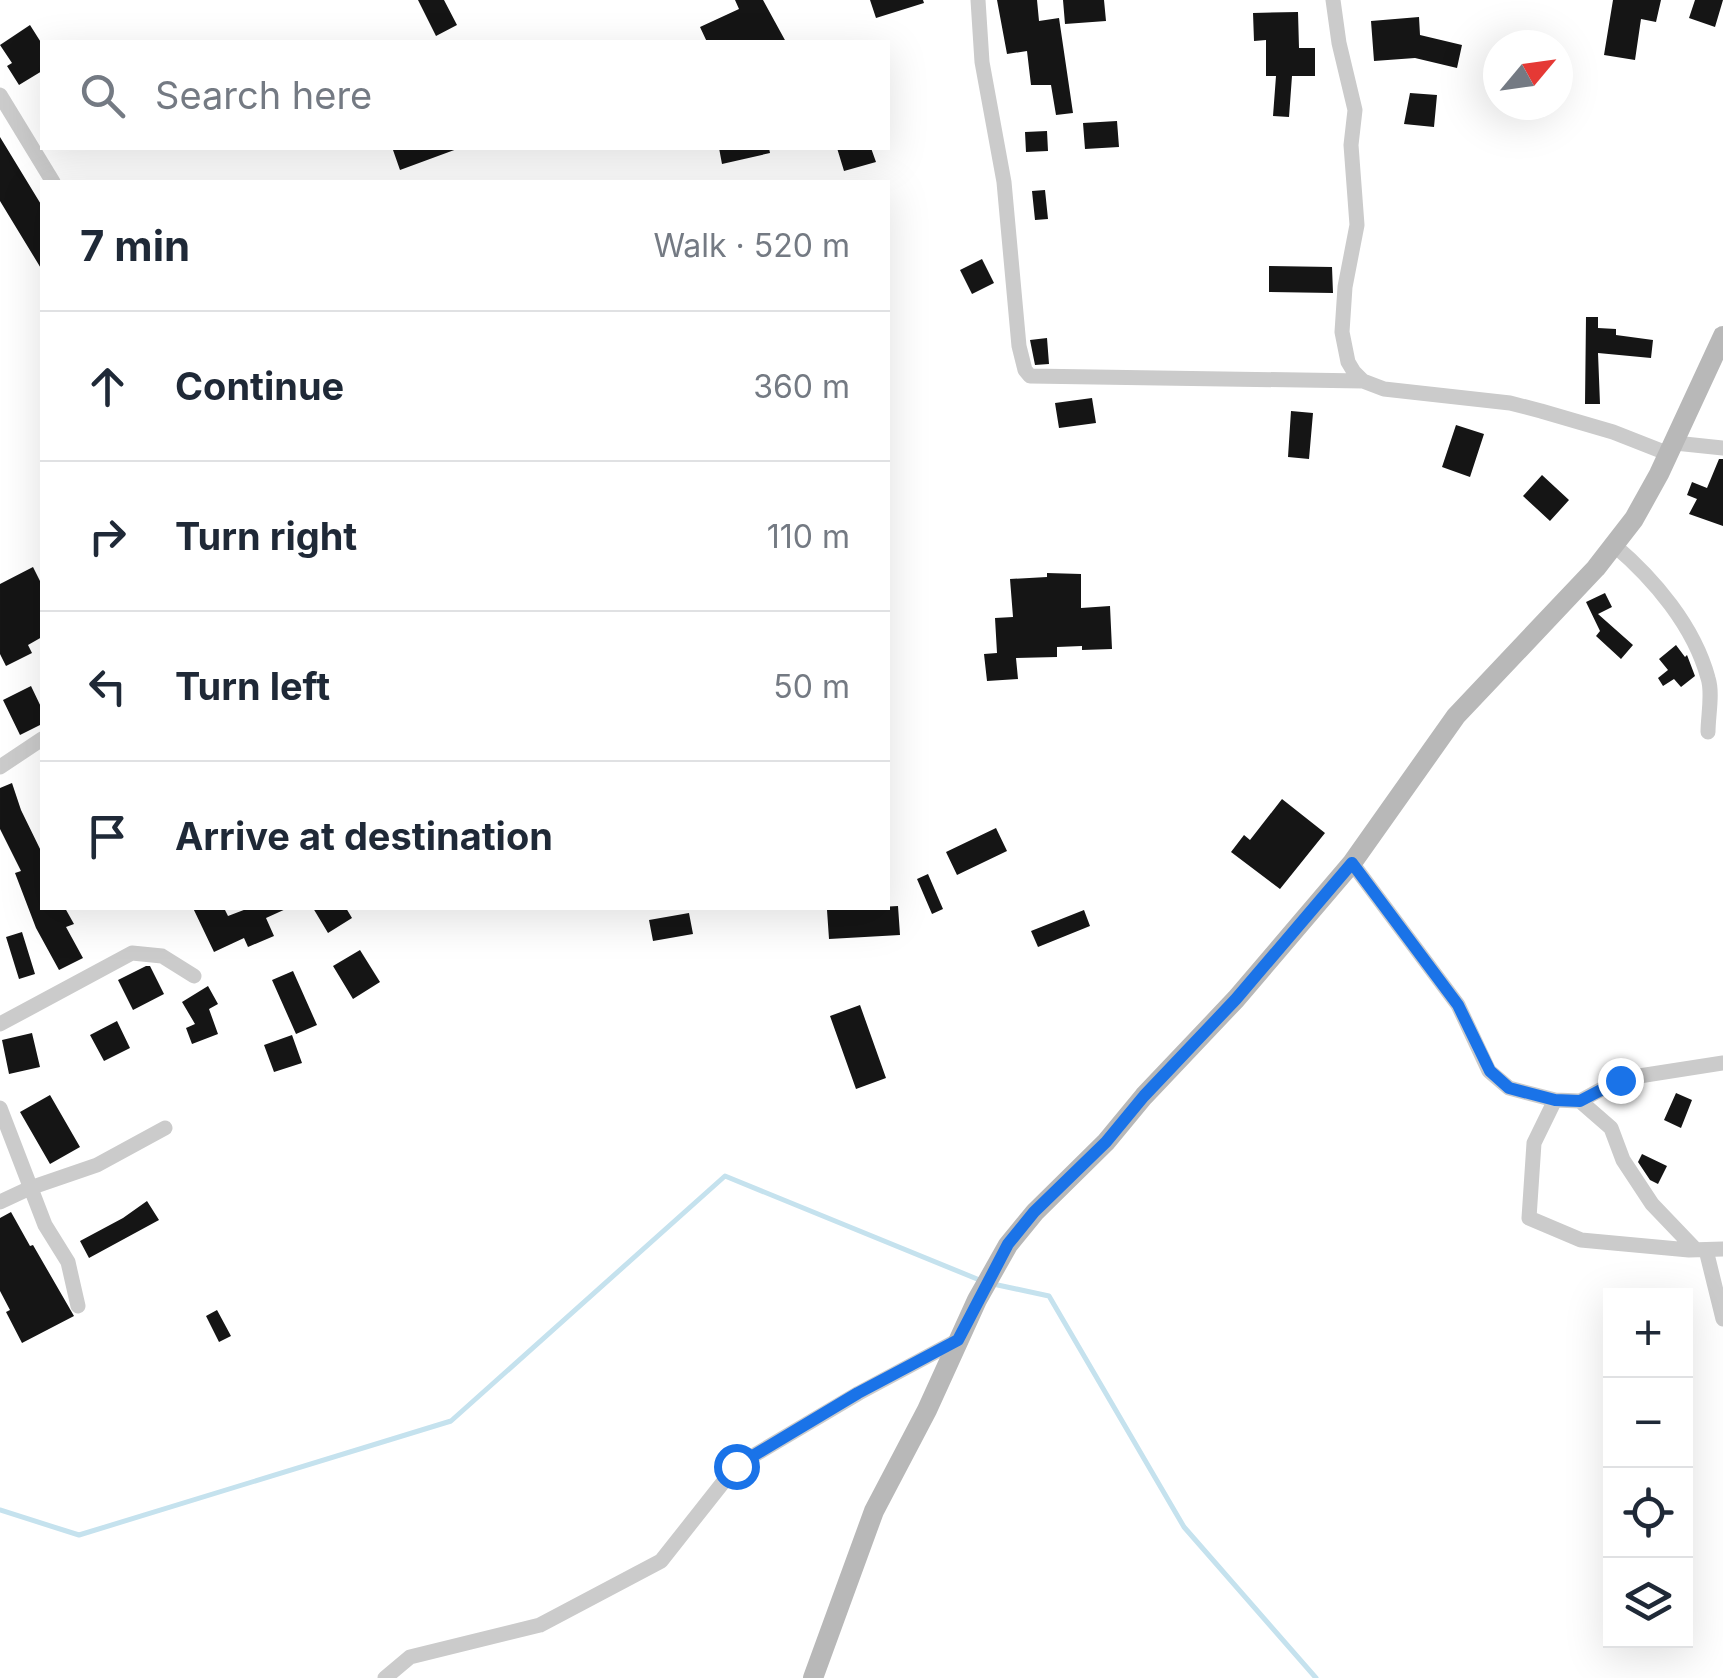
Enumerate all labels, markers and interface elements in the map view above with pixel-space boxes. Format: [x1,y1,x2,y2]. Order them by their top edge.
north arrow [1483,30,1573,120]
search box [40,40,890,150]
icon: search [75,68,130,123]
text: Search here [155,72,372,118]
text: 7 min [80,220,190,271]
text: Walk · 520 m [653,226,850,265]
icon: ahead [80,359,135,414]
text: Continue [175,363,344,409]
text: 360 m [753,367,850,406]
icon: right [80,509,135,564]
text: Turn right [175,513,357,559]
text: 110 m [767,517,850,556]
icon: left [80,659,135,714]
text: Turn left [175,663,330,709]
text: 50 m [773,667,850,706]
icon: arrive [80,809,135,864]
text: Arrive at destination [175,813,553,859]
route end [1598,1058,1644,1104]
map controls [1603,1288,1693,1648]
button: + [1603,1288,1693,1378]
button: − [1603,1378,1693,1468]
route start [714,1444,760,1490]
button: locate [1603,1468,1693,1558]
button: layers [1603,1558,1693,1648]

